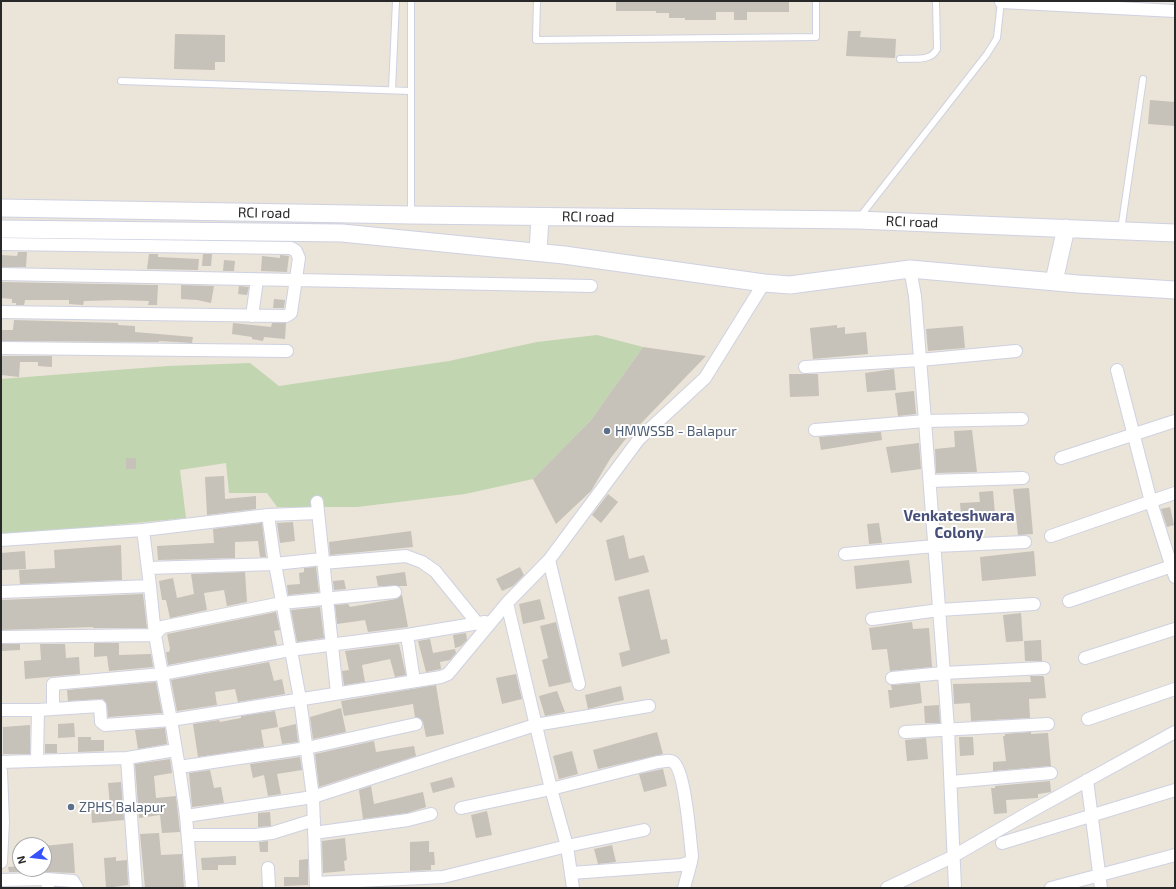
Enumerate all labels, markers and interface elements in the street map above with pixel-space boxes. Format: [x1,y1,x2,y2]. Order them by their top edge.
street label: RCI road [238,204,290,222]
street label: RCI road [562,208,614,226]
street label: RCI road [885,213,939,231]
place label: HMWSSB - Balapur [615,423,737,439]
marker: HMWSSB - Balapur [602,426,612,436]
district label: Venkateshwara Colony [903,507,1015,542]
place label: ZPHS Balapur [79,799,165,815]
marker: ZPHS Balapur [66,802,76,812]
north arrow [12,837,52,877]
text: N [14,854,28,866]

